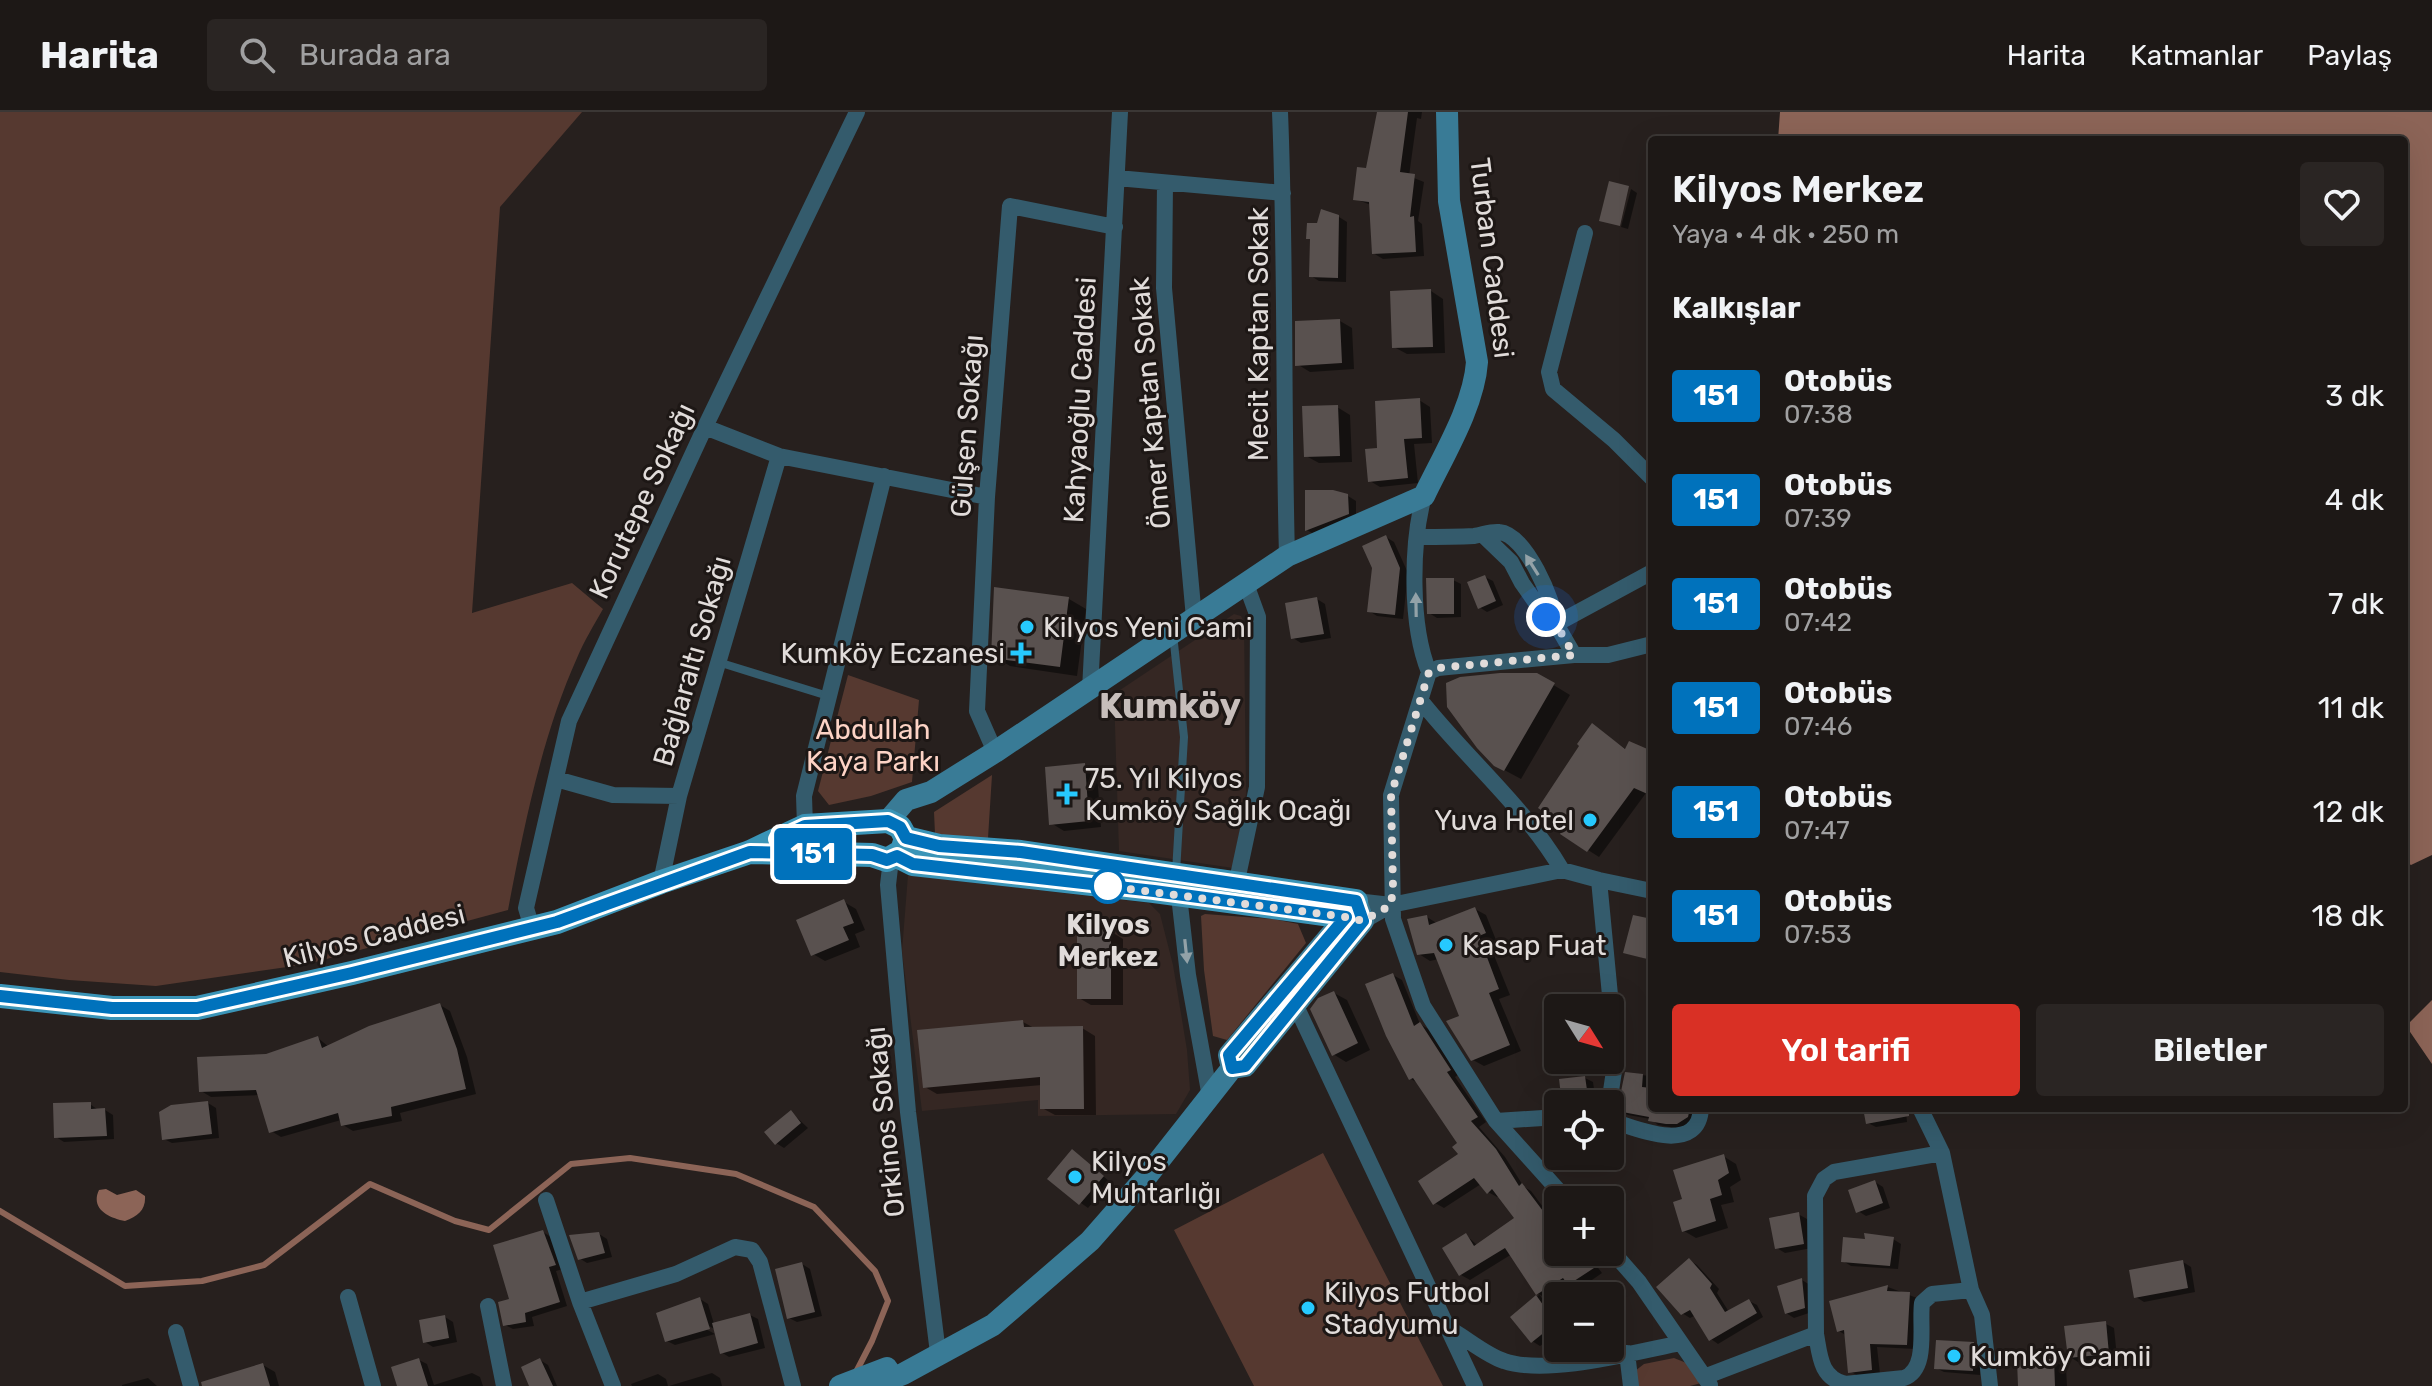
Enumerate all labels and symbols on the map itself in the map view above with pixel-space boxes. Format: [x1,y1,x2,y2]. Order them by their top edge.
street label: Turban Caddesi [1463,156,1521,360]
street label: Mecit Kaptan Sokak [1242,206,1275,461]
street label: Ömer Kaptan Sokak [1122,275,1177,530]
street label: Kahyaoğlu Caddesi [1057,276,1103,524]
street label: Gülşen Sokağı [944,334,990,518]
street label: Korutepe Sokağı [582,398,702,604]
street label: Bağlaraltı Sokağı [646,552,738,770]
one-way arrow [1526,554,1540,576]
one-way arrow [1410,592,1422,617]
your location [1526,597,1566,637]
place label: Kilyos Yeni Cami [1043,611,1253,644]
marker: Kilyos Yeni Cami [1018,618,1036,636]
place label: Kumköy Eczanesi [781,637,1005,670]
marker: Kumköy Eczanesi [1012,644,1030,662]
district label: Kumköy [1099,684,1241,727]
park label: Abdullah Kaya Parkı [806,713,940,778]
place label: 75. Yıl Kilyos Kumköy Sağlık Ocağı [1085,762,1351,827]
marker: 75. Yıl Kilyos Kumköy Sağlık Ocağı [1056,783,1078,805]
place label: Yuva Hotel [1434,804,1574,837]
marker: Yuva Hotel [1581,811,1599,829]
line badge: 151 [767,828,859,880]
marker: Kilyos Merkez [1091,869,1125,903]
street label: Kilyos Caddesi [279,897,469,975]
place label: Kilyos Merkez [1058,908,1158,973]
place label: Kasap Fuat [1462,929,1607,962]
marker: Kasap Fuat [1437,936,1455,954]
one-way arrow [1179,939,1192,964]
north arrow [1544,994,1624,1074]
street label: Orkinos Sokağı [859,1025,911,1219]
place label: Kilyos Muhtarlığı [1091,1145,1221,1210]
marker: Kilyos Muhtarlığı [1066,1168,1084,1186]
place label: Kilyos Futbol Stadyumu [1324,1276,1490,1341]
marker: Kilyos Futbol Stadyumu [1299,1299,1317,1317]
place label: Kumköy Camii [1970,1340,2151,1373]
marker: Kumköy Camii [1945,1347,1963,1365]

